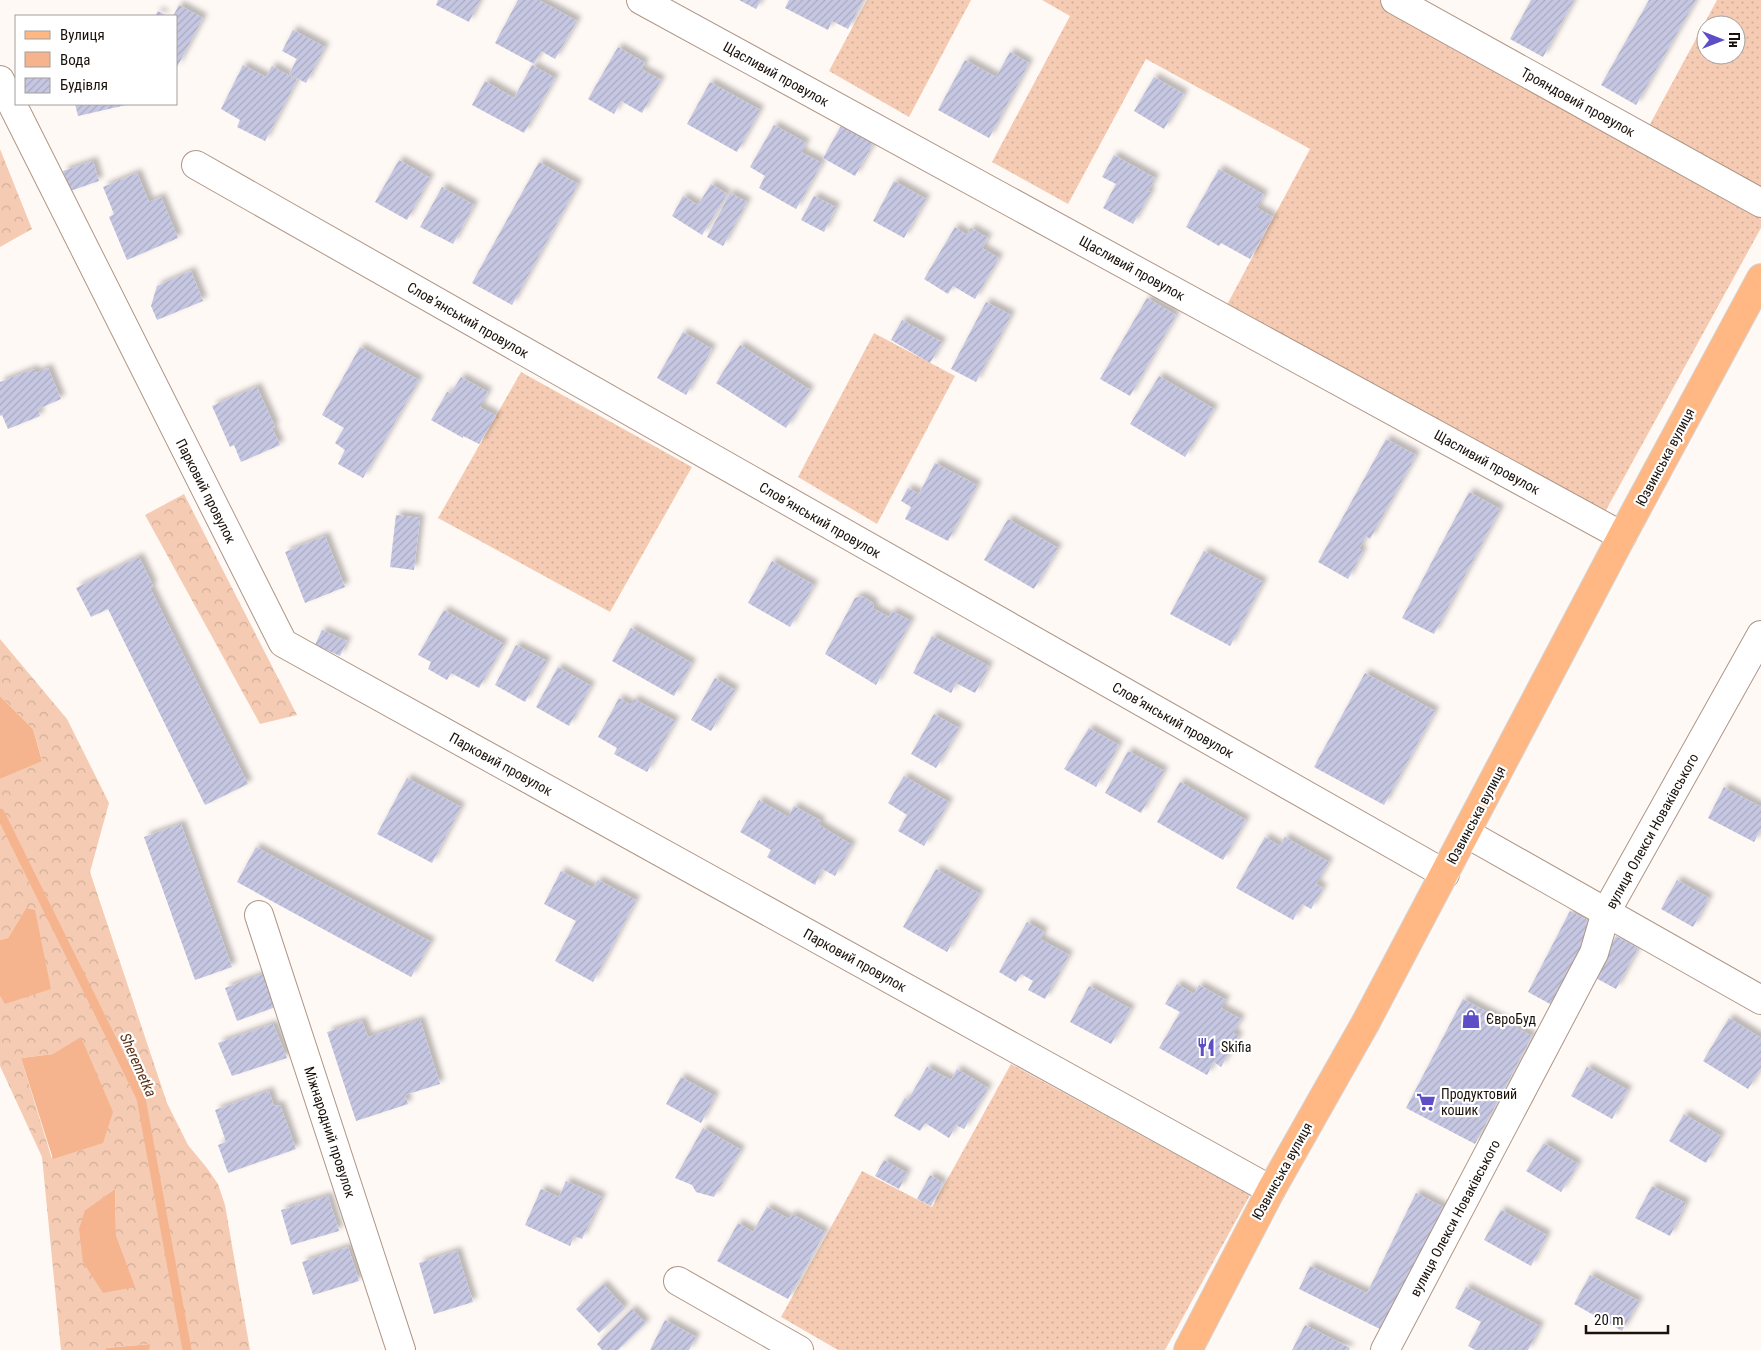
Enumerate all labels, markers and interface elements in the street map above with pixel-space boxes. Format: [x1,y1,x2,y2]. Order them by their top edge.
legend [15,15,178,105]
north arrow [1696,15,1746,65]
text: Вулиця [60,26,105,44]
text: Пн [1726,32,1742,48]
street label: Щасливий провулок [720,38,832,110]
text: Вода [60,51,90,69]
street label: Трояндовий провулок [1518,64,1638,140]
text: Будівля [60,76,108,94]
street label: Щасливий провулок [1076,232,1188,304]
street label: Словʼянський провулок [404,279,532,361]
street label: Юзвинська вулиця [1632,405,1698,509]
street label: Щасливий провулок [1431,426,1543,498]
street label: Парковий провулок [173,436,239,546]
street label: Словʼянський провулок [756,479,884,561]
street label: Словʼянський провулок [1109,679,1237,761]
street label: Парковий провулок [447,729,555,799]
street label: вулиця Олекси Новаківського [1603,751,1701,911]
street label: Юзвинська вулиця [1443,763,1509,867]
street label: Парковий провулок [801,925,909,995]
shop icon: ЄвроБуд [1460,1008,1482,1030]
place label: ЄвроБуд [1486,1011,1536,1027]
water label: Sheremetka [116,1030,160,1100]
restaurant icon: Skifia [1195,1036,1217,1058]
place label: Skifia [1221,1039,1251,1055]
street label: Міжнародний провулок [301,1064,359,1200]
place label: Продуктовий кошик [1441,1086,1517,1118]
supermarket icon: Продуктовий кошик [1415,1091,1437,1113]
street label: Юзвинська вулиця [1249,1119,1315,1223]
street label: вулиця Олекси Новаківського [1407,1137,1503,1299]
scale bar [1586,1302,1668,1334]
text: 20 m [1594,1311,1624,1329]

